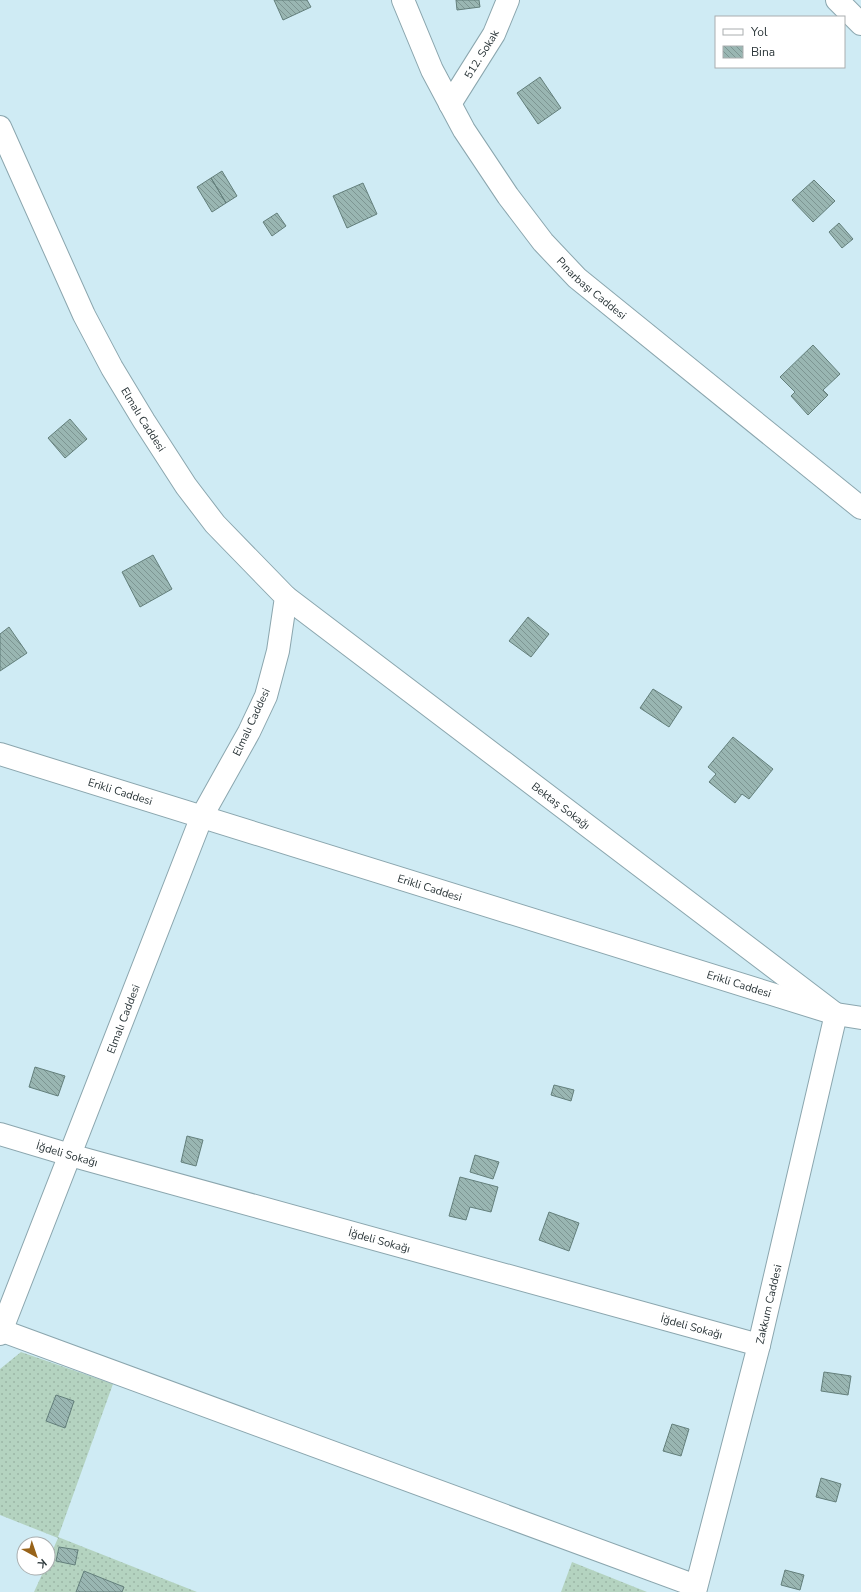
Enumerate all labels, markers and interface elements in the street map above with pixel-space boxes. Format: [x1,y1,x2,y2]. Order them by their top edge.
legend [715,16,845,68]
text: Yol [750,24,768,40]
street label: 512. Sokak [461,27,503,82]
text: Bina [751,44,775,60]
street label: Pınarbaşı Caddesi [553,254,629,323]
street label: Elmalı Caddesi [117,385,169,455]
street label: Elmalı Caddesi [229,686,274,759]
street label: Erikli Caddesi [86,775,154,809]
street label: Bektaş Sokağı [528,779,593,833]
street label: Erikli Caddesi [395,871,464,905]
street label: Erikli Caddesi [705,967,773,1001]
street label: Elmalı Caddesi [103,982,144,1056]
street label: İğdeli Sokağı [34,1138,99,1170]
street label: İğdeli Sokağı [347,1225,412,1256]
street label: Zakkum Caddesi [752,1263,785,1346]
street label: İğdeli Sokağı [659,1311,724,1343]
north arrow [16,1536,56,1576]
text: K [34,1555,50,1572]

